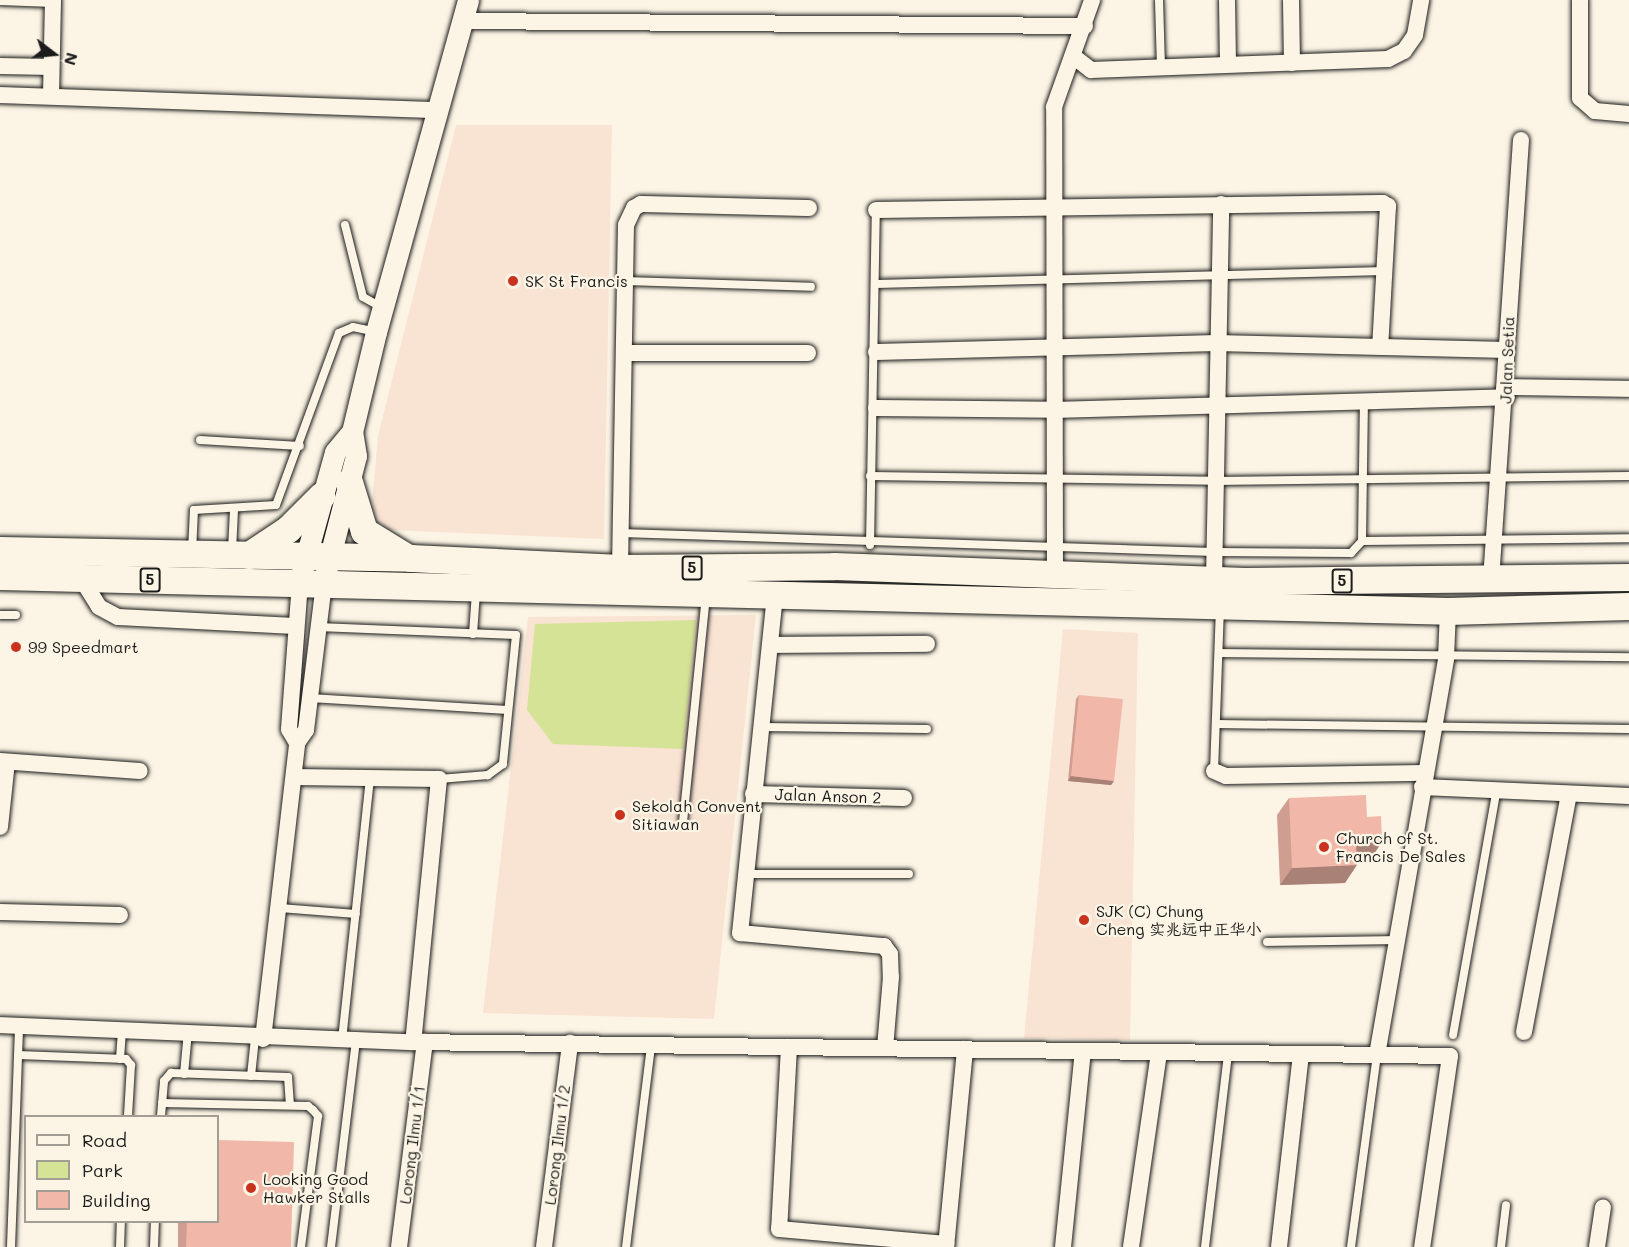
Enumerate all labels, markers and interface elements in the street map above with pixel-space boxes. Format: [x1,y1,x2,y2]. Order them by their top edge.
north arrow [24,24,84,84]
text: N [60,50,84,68]
place label: SK St Francis [525,271,628,291]
marker: SK St Francis [506,274,520,288]
street label: Jalan Setia [1496,316,1518,404]
road number: 5 [682,556,702,580]
road number: 5 [140,568,160,592]
road number: 5 [1332,569,1352,593]
place label: 99 Speedmart [28,637,139,657]
marker: 99 Speedmart [9,640,23,654]
street label: Jalan Anson 2 [774,785,882,807]
place label: Sekolah Convent Sitiawan [632,796,761,834]
marker: Sekolah Convent Sitiawan [613,808,627,822]
place label: Church of St. Francis De Sales [1336,828,1466,866]
marker: Church of St. Francis De Sales [1317,840,1331,854]
place label: SJK (C) Chung Cheng 实兆远中正华小 [1096,901,1262,939]
marker: SJK (C) Chung Cheng 实兆远中正华小 [1077,913,1091,927]
street label: Lorong Ilmu 1/2 [540,1084,574,1206]
street label: Lorong Ilmu 1/1 [395,1085,429,1205]
legend [24,1115,219,1223]
text: Road [82,1128,127,1152]
text: Park [82,1158,123,1182]
place label: Looking Good Hawker Stalls [263,1169,370,1207]
marker: Looking Good Hawker Stalls [244,1181,258,1195]
text: Building [82,1188,150,1212]

